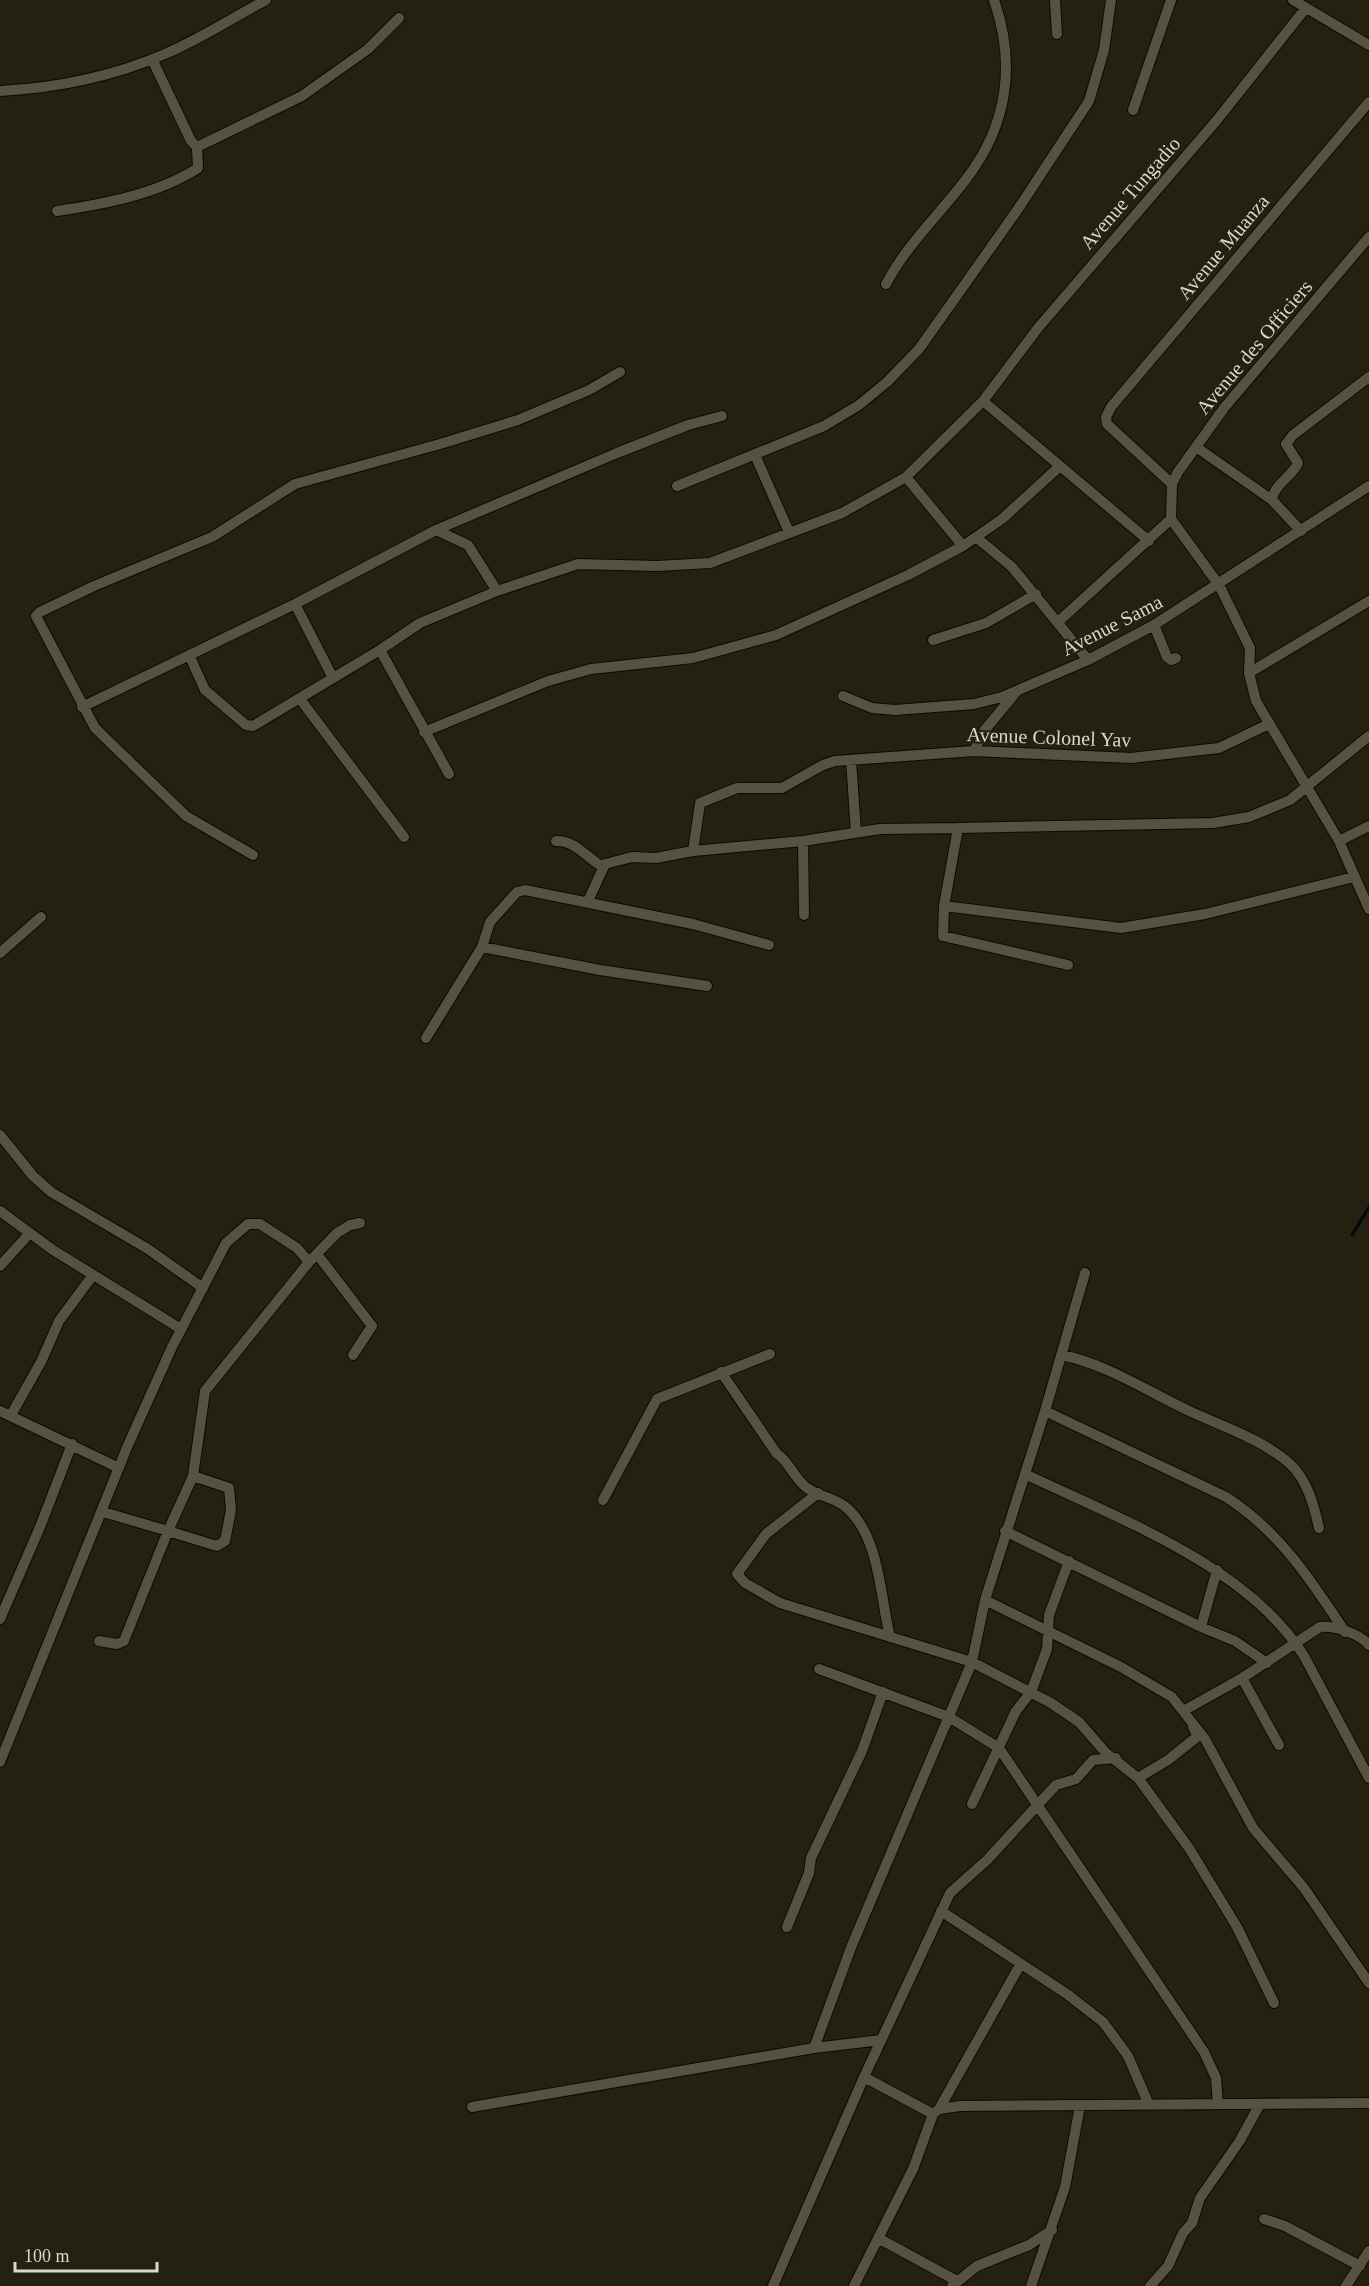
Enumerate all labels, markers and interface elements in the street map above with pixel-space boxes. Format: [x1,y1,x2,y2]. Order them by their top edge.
street label: Avenue Tungadio [1075,132,1185,254]
street label: Avenue Muanza [1173,190,1273,304]
street label: Avenue des Officiers [1192,275,1317,418]
street label: Avenue Sama [1058,590,1166,660]
street label: Avenue Colonel Yav [966,723,1132,751]
scale bar [15,2235,158,2273]
text: 100 m [24,2246,70,2266]

